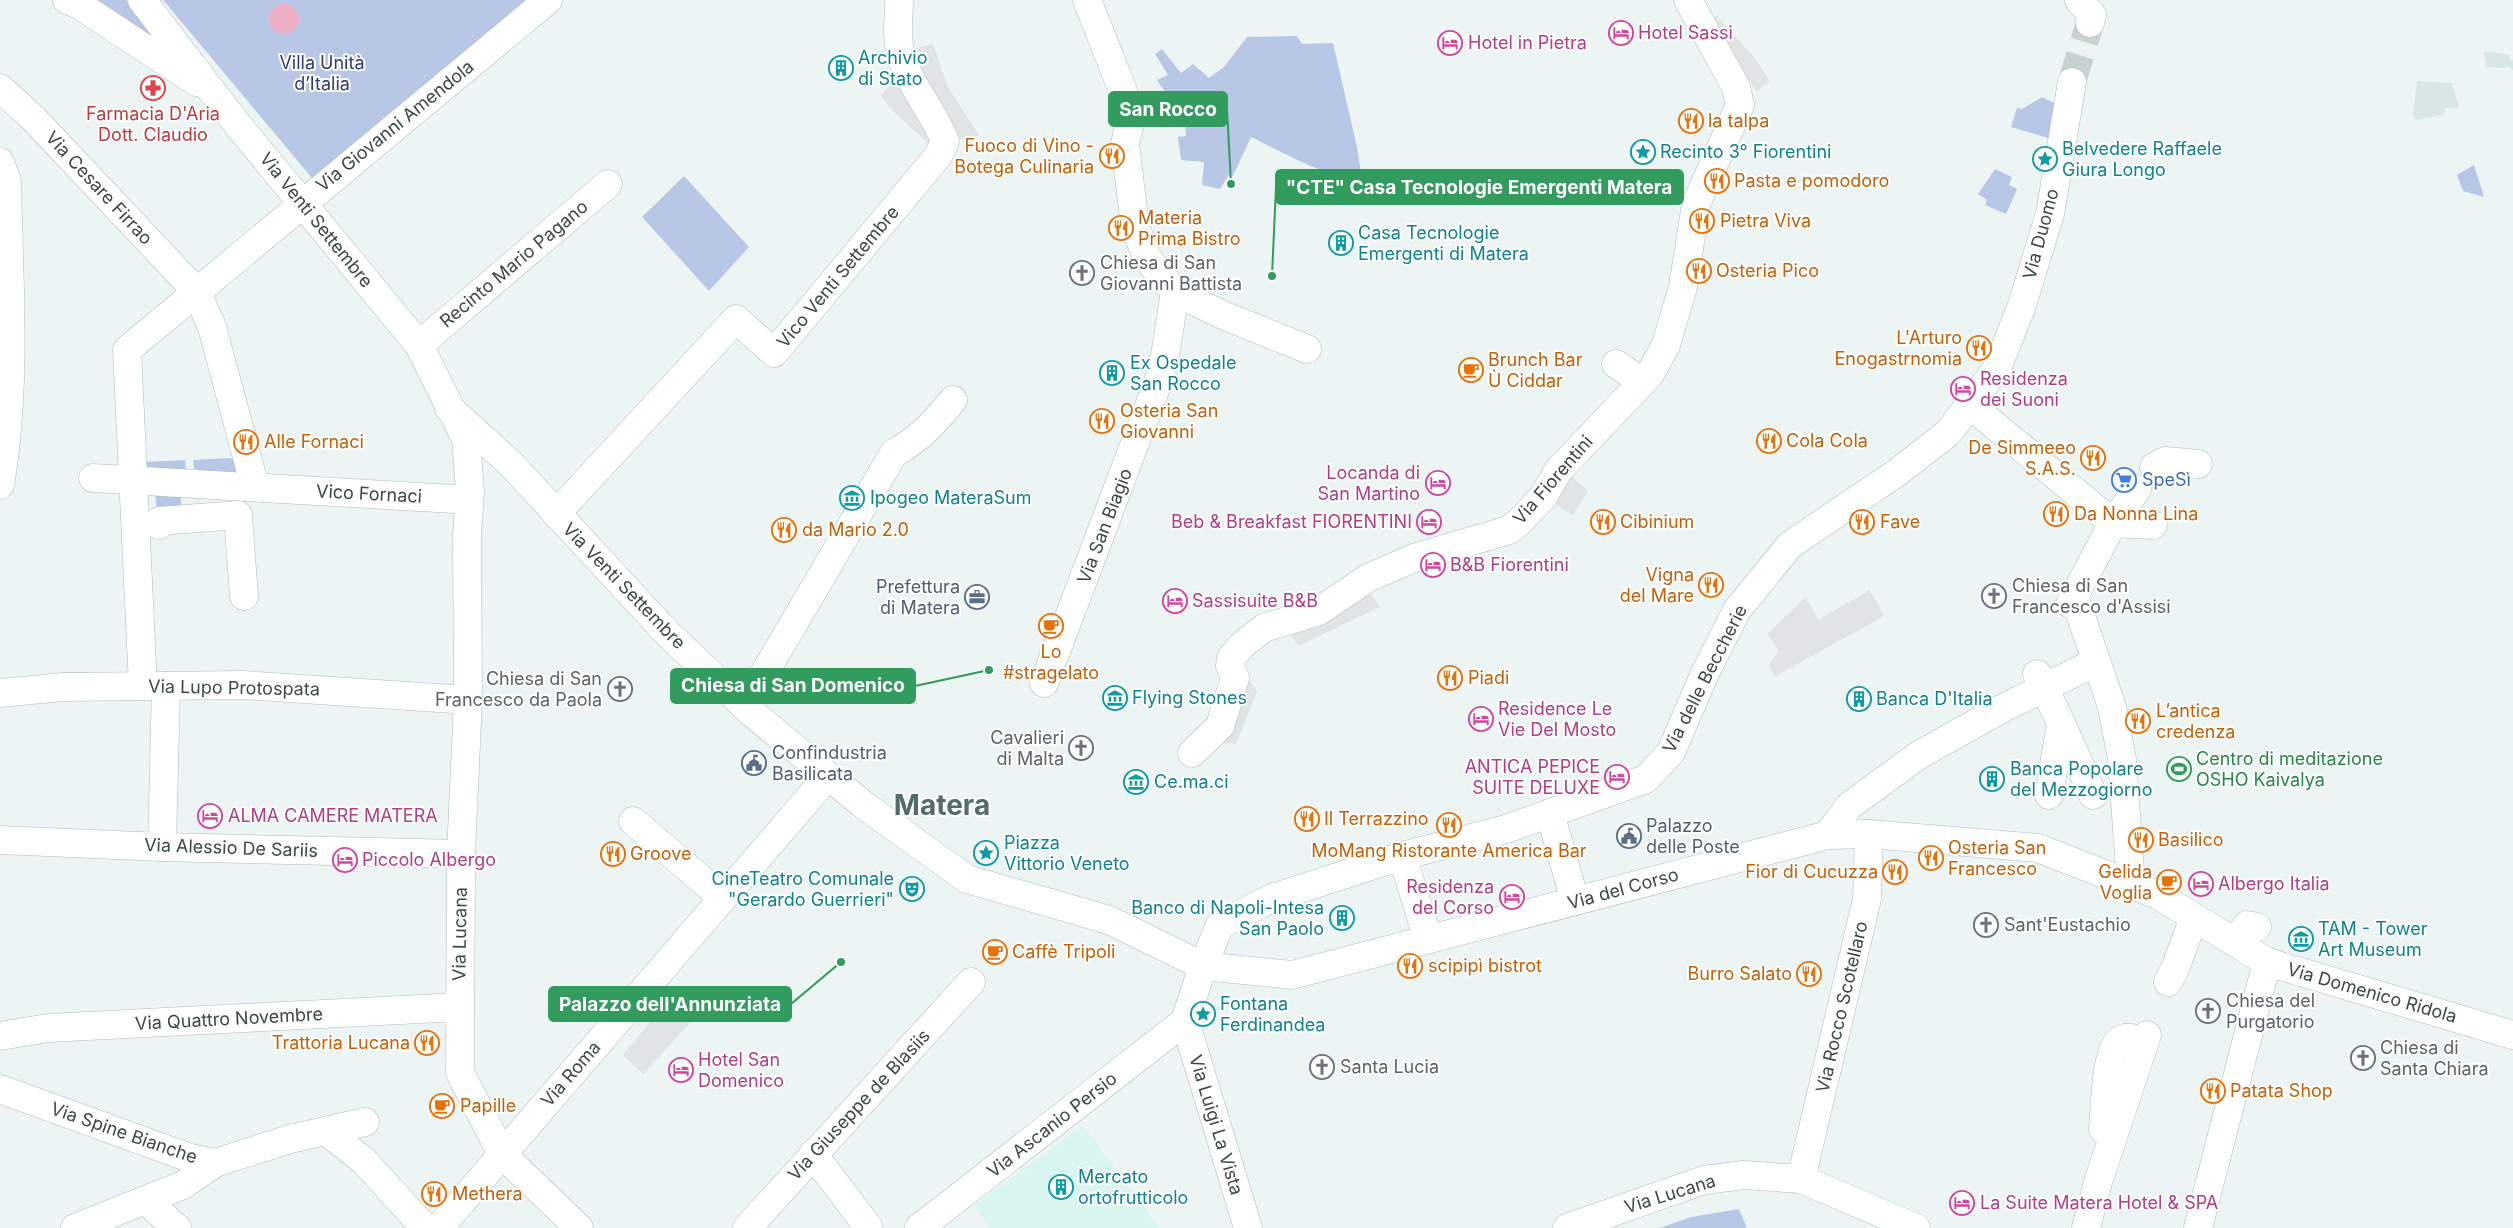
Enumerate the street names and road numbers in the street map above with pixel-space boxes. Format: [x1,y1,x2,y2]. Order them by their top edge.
street label: Via Giovanni Amendola [312,56,478,196]
street label: Via Cesare Firrao [42,127,157,249]
street label: Via Venti Settembre [256,148,377,291]
street label: Via Duomo [2018,186,2063,281]
street label: Recinto Mario Pagano [436,196,592,332]
street label: Vico Venti Settembre [772,202,903,352]
street label: Via Fiorentini [1508,431,1597,528]
street label: Via San Biagio [1073,465,1136,586]
street label: Vico Fornaci [316,480,423,507]
street label: Via Venti Settembre [559,518,690,653]
street label: Via delle Beccherie [1658,601,1751,756]
street label: Via Lupo Protospata [148,676,320,699]
street label: Via Alessio De Sariis [144,834,318,861]
street label: Via del Corso [1565,864,1681,913]
street label: Via Lucana [448,887,471,981]
street label: Via Rocco Scotellaro [1812,919,1871,1095]
street label: Via Domenico Ridola [2285,958,2459,1027]
street label: Via Quattro Novembre [134,1003,323,1034]
street label: Via Giuseppe de Blasiis [783,1025,934,1184]
street label: Via Roma [536,1037,605,1111]
street label: Via Luigi La Vista [1185,1052,1248,1197]
street label: Via Ascanio Persio [983,1068,1121,1182]
street label: Via Spine Bianche [48,1098,200,1167]
street label: Via Lucana [1622,1170,1718,1217]

